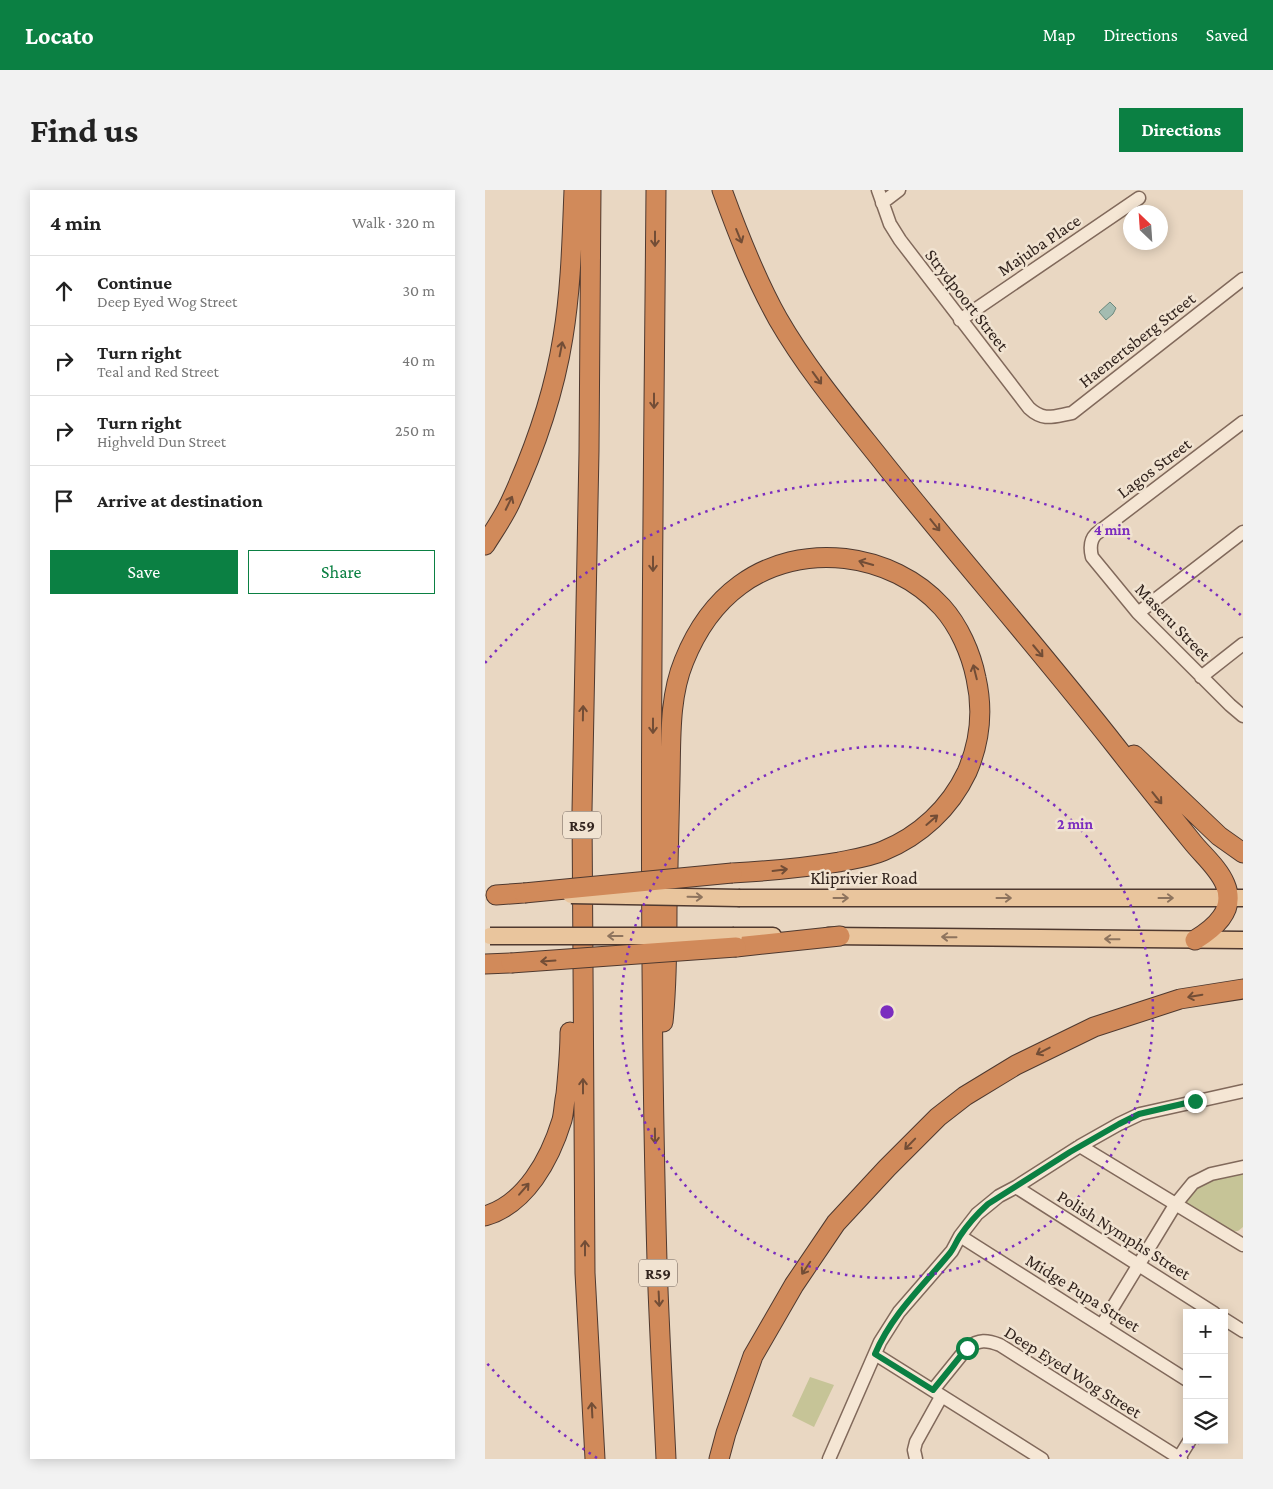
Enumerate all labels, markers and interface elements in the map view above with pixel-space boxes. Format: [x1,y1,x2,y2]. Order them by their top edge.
text: Locato [25,22,94,49]
text: Map [1043,25,1075,45]
text: Directions [1103,25,1178,45]
text: Saved [1206,25,1248,45]
button: Directions [1119,108,1243,152]
text: Find us [30,111,138,150]
north arrow [1123,205,1168,250]
street label: Majuba Place [994,210,1085,281]
text: 4 min [50,211,101,235]
text: Walk · 320 m [352,214,435,231]
one-way arrow [734,228,744,243]
one-way arrow [650,230,660,246]
street label: Strydpoort Street [921,245,1014,356]
text: Continue [97,272,172,293]
icon: ahead [50,277,78,305]
text: 30 m [403,282,435,299]
street label: Haenertsberg Street [1075,288,1200,392]
text: Deep Eyed Wog Street [97,293,237,310]
text: Turn right [97,342,182,363]
one-way arrow [556,342,566,358]
icon: right [50,347,78,375]
text: 40 m [402,352,435,369]
text: Teal and Red Street [97,363,219,380]
one-way arrow [812,370,822,384]
one-way arrow [649,392,659,409]
text: Turn right [97,412,182,433]
icon: right [50,417,78,445]
text: 250 m [395,422,435,439]
text: Highveld Dun Street [97,433,226,450]
street label: Lagos Street [1113,433,1196,502]
icon: arrive [50,487,78,515]
text: Arrive at destination [97,490,263,511]
one-way arrow [505,496,514,511]
one-way arrow [929,518,940,531]
text: 4 min [1094,522,1131,538]
button: Save [50,550,238,594]
button: Share [248,550,435,594]
one-way arrow [648,555,658,571]
one-way arrow [859,557,875,567]
street label: Maseru Street [1131,579,1216,666]
one-way arrow [1032,644,1044,657]
one-way arrow [970,665,979,681]
one-way arrow [578,705,587,721]
one-way arrow [648,718,658,734]
one-way arrow [1151,791,1162,804]
road number: R59 [563,812,601,838]
one-way arrow [925,814,938,826]
text: 2 min [1057,816,1093,832]
one-way arrow [772,865,788,875]
street label: Kliprivier Road [810,868,918,888]
one-way arrow [686,893,702,902]
one-way arrow [833,893,849,903]
one-way arrow [996,893,1012,903]
one-way arrow [1158,893,1174,903]
one-way arrow [607,931,624,941]
one-way arrow [941,932,958,942]
one-way arrow [1104,934,1120,944]
one-way arrow [540,956,556,965]
one-way arrow [1187,992,1203,1002]
centre of rings [878,1003,896,1021]
one-way arrow [1035,1046,1050,1056]
one-way arrow [579,1078,588,1094]
route end [1184,1090,1207,1113]
one-way arrow [650,1128,660,1144]
one-way arrow [904,1138,916,1150]
one-way arrow [519,1182,530,1195]
street label: Polish Nymphs Street [1054,1186,1195,1285]
one-way arrow [580,1240,589,1256]
street label: Midge Pupa Street [1022,1250,1145,1337]
road number: R59 [639,1260,677,1286]
one-way arrow [801,1261,811,1275]
one-way arrow [654,1290,664,1307]
map controls [1183,1309,1228,1444]
button: + [1183,1309,1228,1354]
street label: Deep Eyed Wog Street [1001,1322,1146,1423]
route start [956,1337,979,1360]
button: − [1183,1354,1228,1399]
button: layers [1183,1399,1228,1444]
one-way arrow [588,1403,597,1419]

